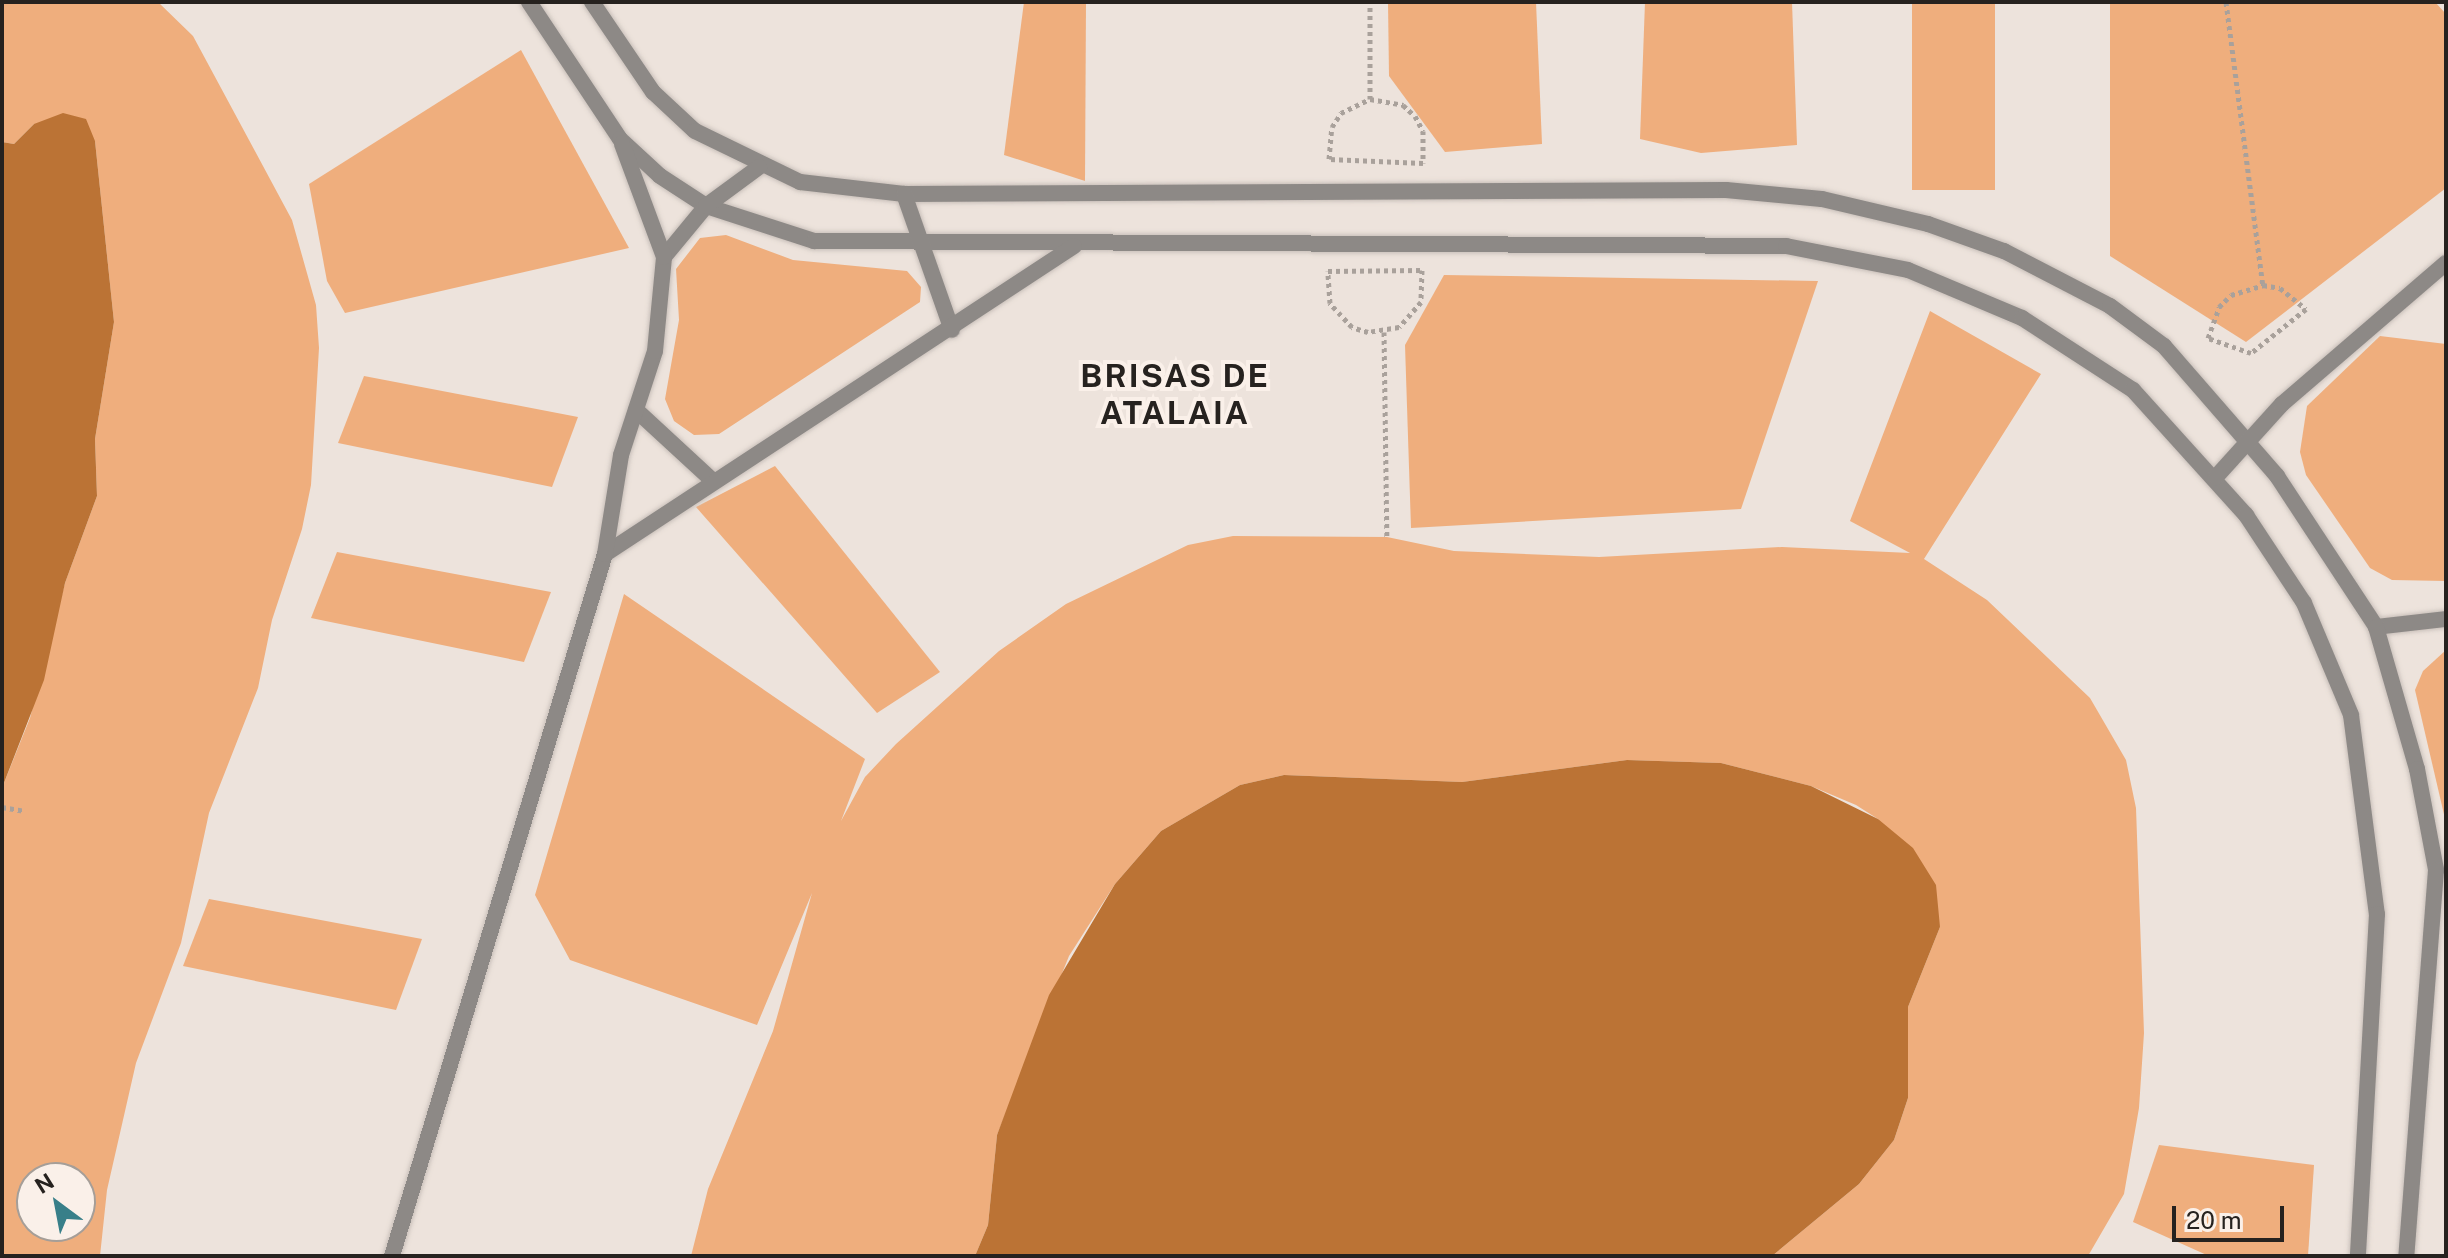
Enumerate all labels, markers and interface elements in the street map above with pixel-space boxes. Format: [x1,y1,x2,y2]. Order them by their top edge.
district label: BRISAS DE ATALAIA [1080,358,1270,433]
north arrow [16,1162,96,1242]
text: N [30,1168,59,1199]
scale bar [2176,1190,2288,1240]
text: 20 m [2186,1206,2242,1234]

